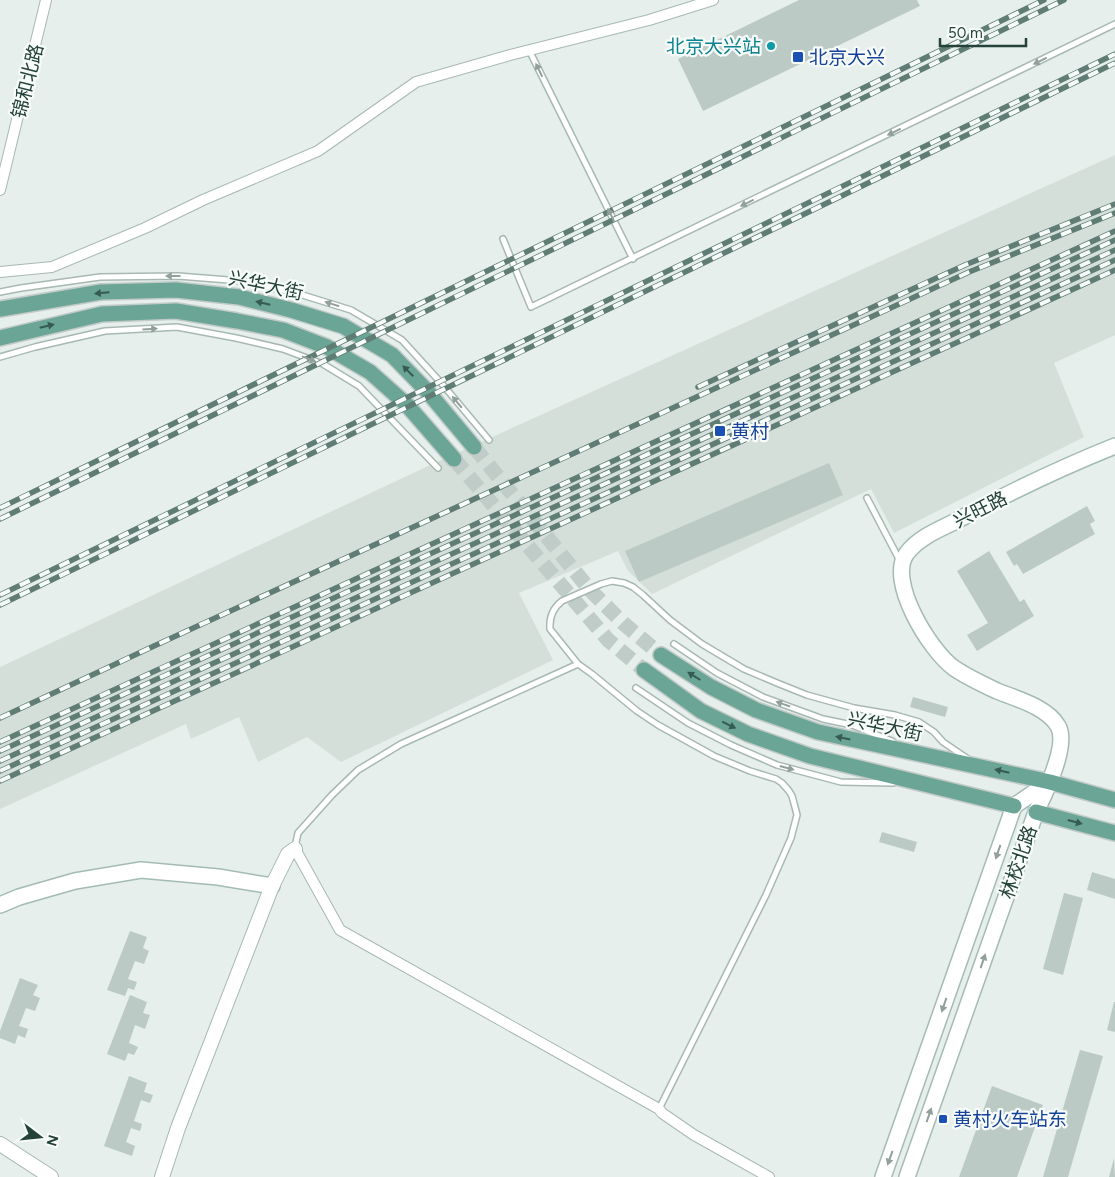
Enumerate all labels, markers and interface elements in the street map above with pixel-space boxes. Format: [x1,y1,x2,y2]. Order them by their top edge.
scale bar [940,15,1026,47]
text: 50 m [948,24,983,42]
place label: 北京大兴站 [666,35,761,58]
marker: 北京大兴站 [765,40,777,52]
street label: 锦和北路 [7,41,48,121]
place label: 北京大兴 [809,46,885,69]
marker: 北京大兴 [791,50,805,64]
one-way arrow [1033,57,1047,65]
one-way arrow [535,62,543,77]
one-way arrow [886,128,901,136]
one-way arrow [740,199,755,207]
one-way arrow [607,208,615,222]
street label: 兴华大街 [226,266,305,305]
one-way arrow [164,272,180,280]
one-way arrow [93,289,109,297]
one-way arrow [255,299,270,307]
one-way arrow [324,300,339,308]
one-way arrow [40,322,55,330]
one-way arrow [143,324,159,332]
one-way arrow [302,355,317,363]
one-way arrow [402,365,414,377]
one-way arrow [452,396,463,409]
place label: 黄村 [731,420,769,443]
marker: 黄村 [713,424,727,438]
street label: 兴旺路 [950,486,1011,533]
one-way arrow [687,671,700,680]
one-way arrow [775,700,790,707]
street label: 兴华大街 [845,707,924,746]
one-way arrow [722,721,736,729]
one-way arrow [835,734,851,742]
one-way arrow [779,764,794,772]
one-way arrow [994,767,1009,775]
one-way arrow [1068,819,1083,827]
street label: 林校北路 [995,822,1042,902]
one-way arrow [994,845,1002,860]
one-way arrow [980,954,987,969]
one-way arrow [940,998,948,1013]
one-way arrow [926,1107,933,1122]
place label: 黄村火车站东 [953,1108,1067,1131]
north arrow [15,1112,65,1162]
marker: 黄村火车站东 [937,1113,949,1125]
text: N [42,1133,62,1148]
one-way arrow [886,1151,894,1166]

